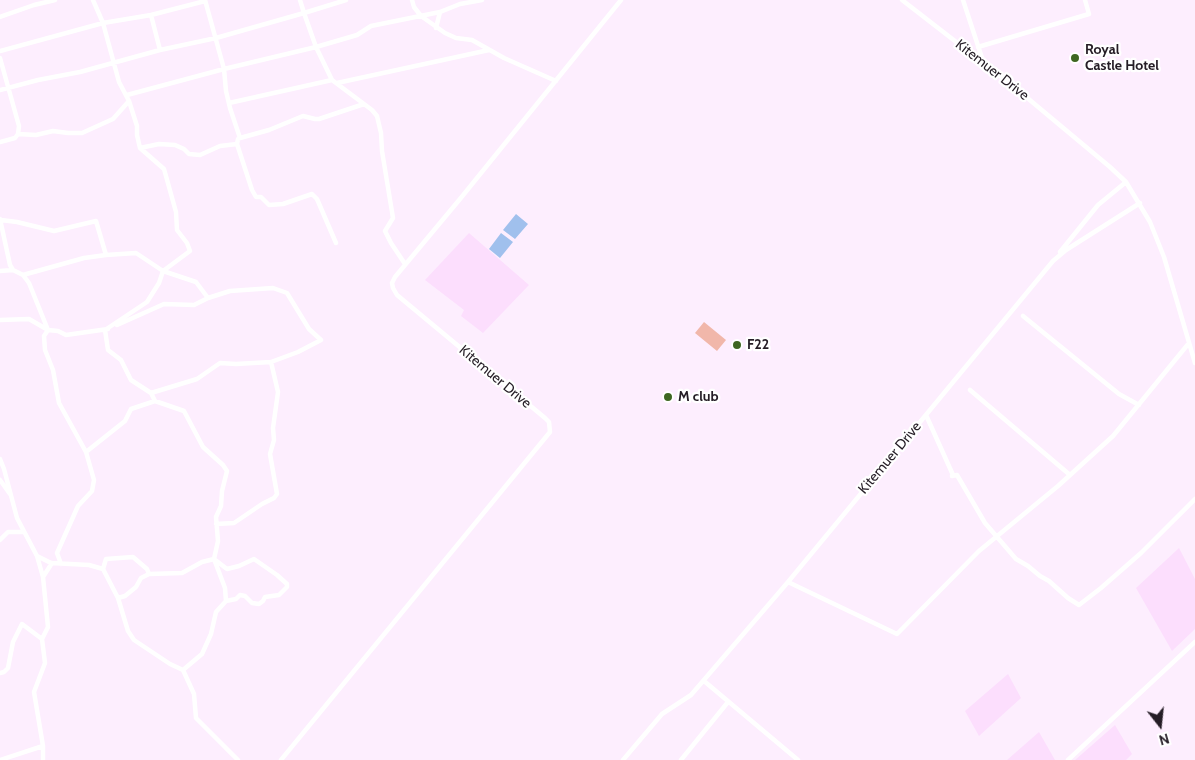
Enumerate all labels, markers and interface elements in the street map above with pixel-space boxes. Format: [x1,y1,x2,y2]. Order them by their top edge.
street label: Kitemuer Drive [952,36,1032,104]
place label: Royal Castle Hotel [1085,42,1159,74]
marker: Royal Castle Hotel [1069,52,1081,64]
place label: F22 [747,337,769,353]
marker: F22 [731,339,743,351]
street label: Kitemuer Drive [456,342,534,412]
place label: M club [678,389,719,405]
marker: M club [662,391,674,403]
street label: Kitemuer Drive [855,419,925,497]
north arrow [1135,700,1185,750]
text: N [1157,729,1171,749]

